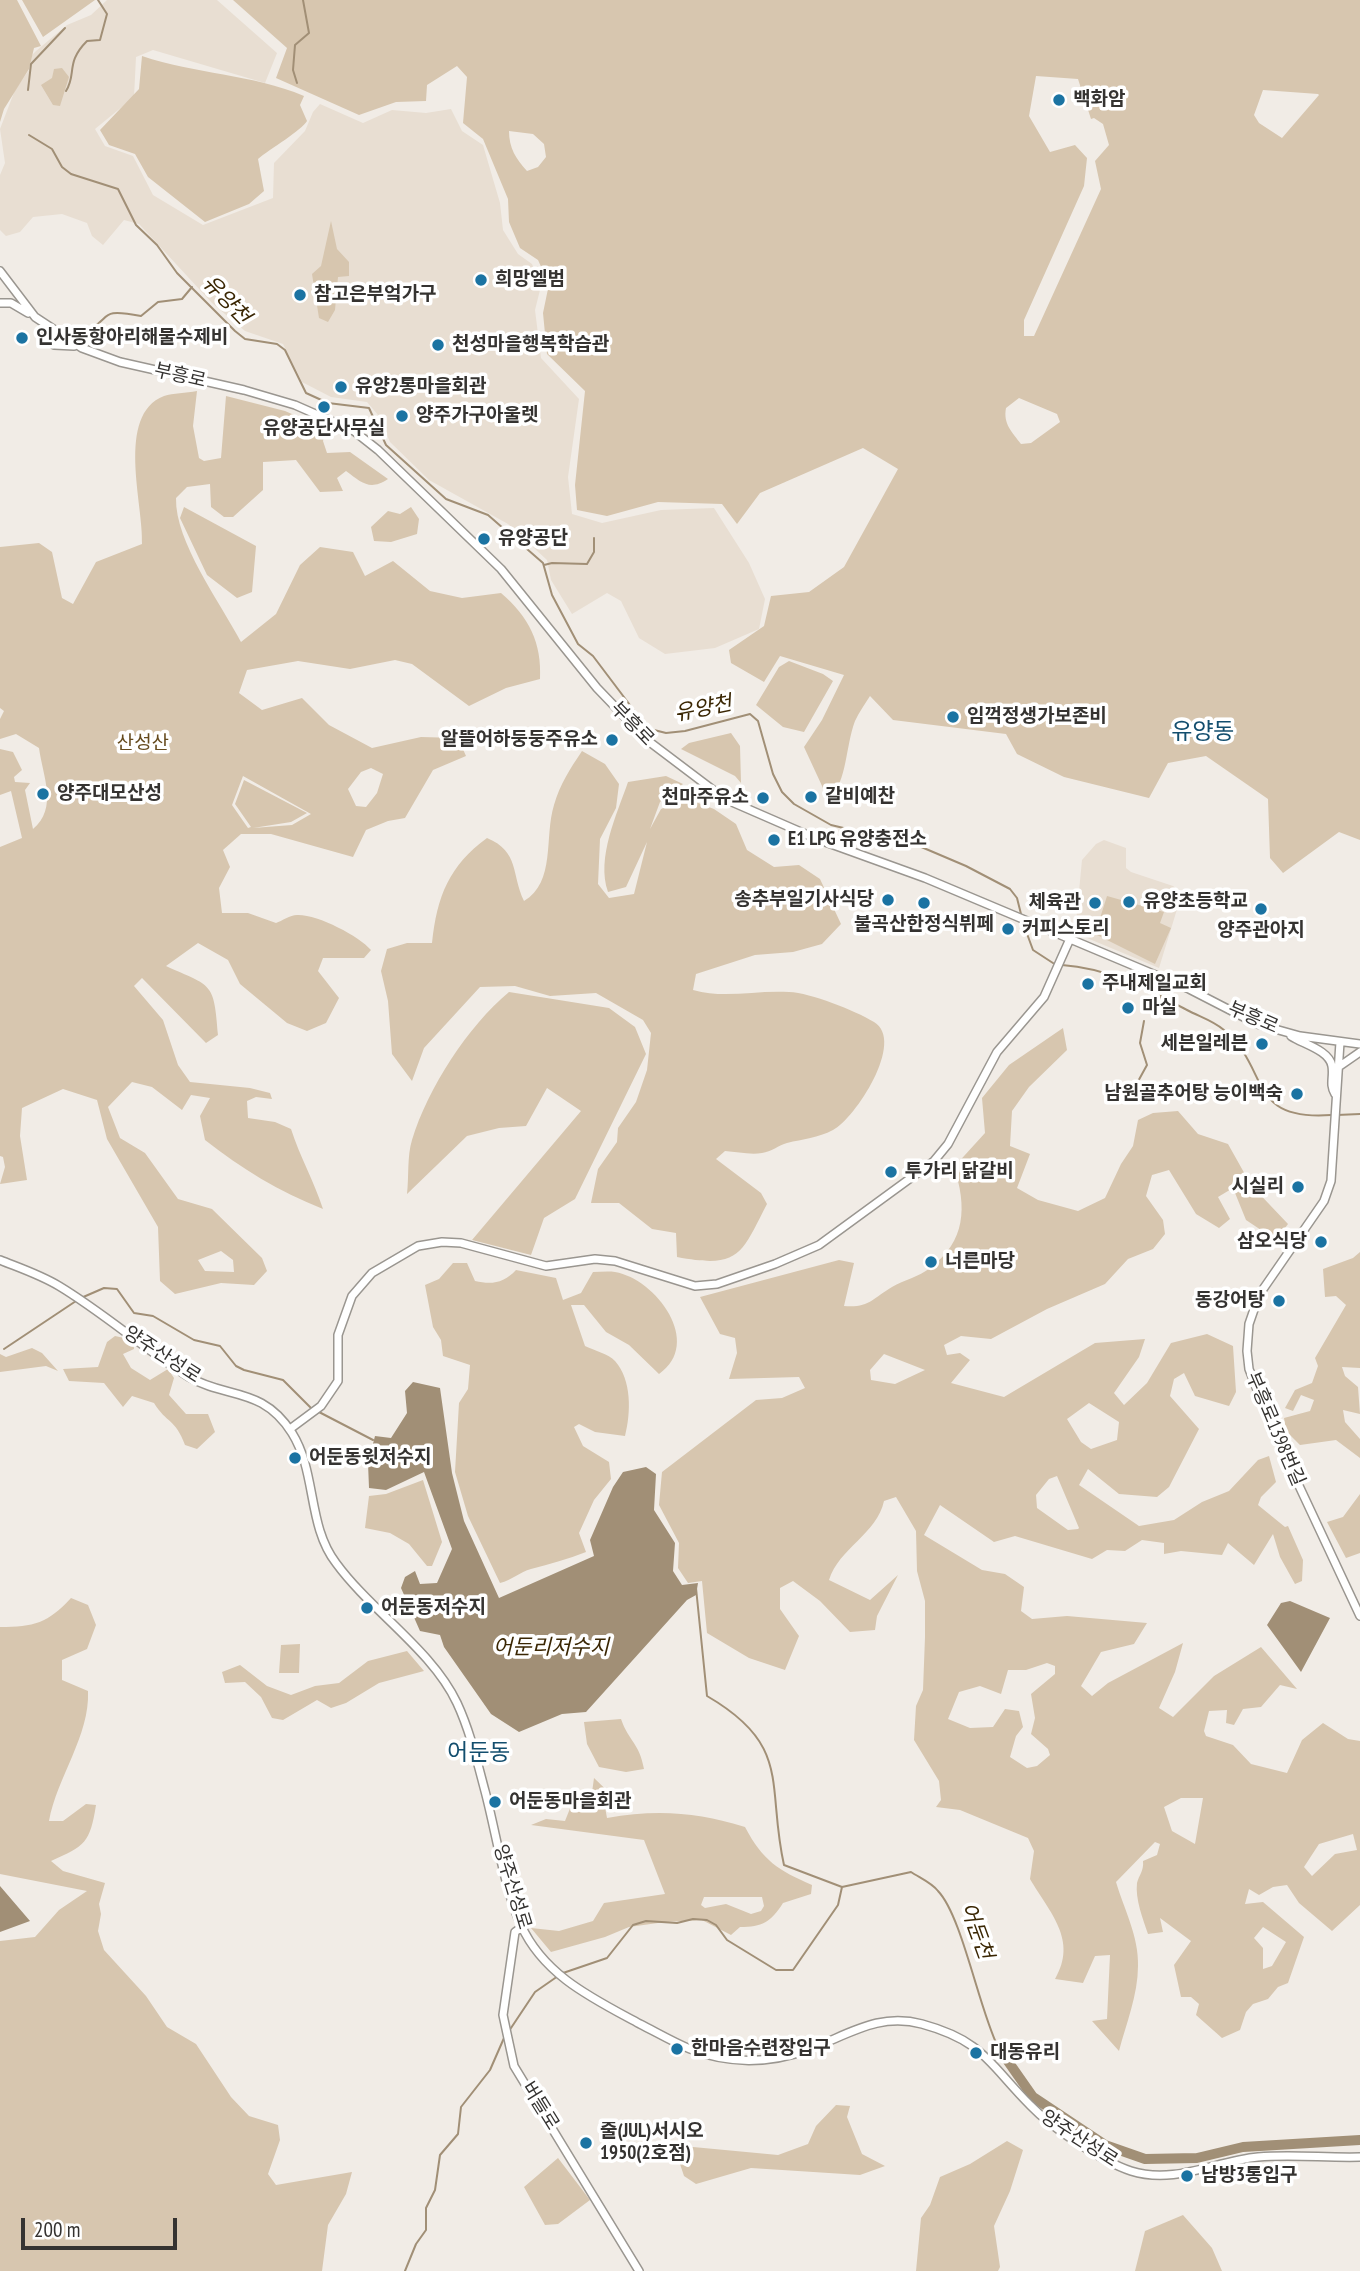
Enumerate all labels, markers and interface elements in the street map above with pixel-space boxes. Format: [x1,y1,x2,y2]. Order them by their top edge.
place label: 백화암 [1073,89,1125,111]
marker: 백화암 [1051,92,1067,108]
place label: 희망엘범 [495,269,565,291]
water label: 유양천 [197,270,255,330]
marker: 희망엘범 [473,272,489,288]
place label: 참고은부엌가구 [314,284,436,306]
marker: 참고은부엌가구 [292,287,308,303]
place label: 인사동항아리해물수제비 [36,327,228,349]
marker: 인사동항아리해물수제비 [14,330,30,346]
place label: 천성마을행복학습관 [452,334,609,356]
marker: 천성마을행복학습관 [430,337,446,353]
street label: 부흥로 [152,359,208,393]
place label: 유양2통마을회관 [355,376,486,398]
marker: 유양2통마을회관 [333,379,349,395]
marker: 유양공단사무실 [316,399,332,415]
place label: 양주가구아울렛 [416,405,538,427]
marker: 양주가구아울렛 [394,408,410,424]
place label: 유양공단사무실 [263,418,385,440]
place label: 유양공단 [498,528,568,550]
marker: 유양공단 [476,531,492,547]
water label: 유양천 [672,691,734,727]
street label: 부흥로 [606,697,658,751]
place label: 임꺽정생가보존비 [967,706,1107,728]
marker: 임꺽정생가보존비 [945,709,961,725]
district label: 유양동 [1171,718,1235,746]
place label: 알뜰어하둥둥주유소 [441,729,598,751]
marker: 알뜰어하둥둥주유소 [604,732,620,748]
park label: 산성산 [117,733,169,755]
place label: 양주대모산성 [57,783,162,805]
marker: 양주대모산성 [35,786,51,802]
place label: 갈비예찬 [825,786,895,808]
place label: 천마주유소 [662,787,749,809]
marker: 갈비예찬 [803,789,819,805]
marker: 천마주유소 [755,790,771,806]
place label: E1 LPG 유양충전소 [788,829,927,851]
marker: E1 LPG 유양충전소 [766,832,782,848]
place label: 송추부일기사식당 [734,889,874,911]
place label: 유양초등학교 [1143,891,1248,913]
marker: 송추부일기사식당 [880,892,896,908]
place label: 체육관 [1029,892,1081,914]
marker: 유양초등학교 [1121,894,1137,910]
marker: 불곡산한정식뷔페 [916,895,932,911]
marker: 체육관 [1087,895,1103,911]
marker: 양주관아지 [1253,901,1269,917]
place label: 불곡산한정식뷔페 [854,914,994,936]
place label: 커피스토리 [1022,918,1109,940]
place label: 양주관아지 [1217,920,1305,942]
marker: 커피스토리 [1000,921,1016,937]
place label: 주내제일교회 [1102,973,1207,995]
marker: 주내제일교회 [1080,976,1096,992]
place label: 마실 [1142,997,1177,1019]
street label: 부흥로 [1224,997,1282,1039]
marker: 마실 [1120,1000,1136,1016]
place label: 세븐일레븐 [1161,1033,1248,1055]
marker: 세븐일레븐 [1254,1036,1270,1052]
place label: 남원골추어탕 능이백숙 [1104,1083,1283,1105]
marker: 남원골추어탕 능이백숙 [1289,1086,1305,1102]
place label: 투가리 닭갈비 [905,1161,1014,1183]
marker: 투가리 닭갈비 [883,1164,899,1180]
place label: 시실리 [1232,1176,1284,1198]
marker: 시실리 [1290,1179,1306,1195]
place label: 삼오식당 [1237,1231,1307,1253]
marker: 삼오식당 [1313,1234,1329,1250]
place label: 너른마당 [945,1251,1015,1273]
marker: 너른마당 [923,1254,939,1270]
place label: 동강어탕 [1195,1290,1265,1312]
marker: 동강어탕 [1271,1293,1287,1309]
street label: 양주산성로 [119,1322,205,1388]
street label: 부흥로1398번길 [1241,1369,1309,1489]
place label: 어둔동윗저수지 [309,1447,431,1469]
marker: 어둔동윗저수지 [287,1450,303,1466]
place label: 어둔동저수지 [381,1597,486,1619]
marker: 어둔동저수지 [359,1600,375,1616]
water label: 어둔리저수지 [493,1635,609,1661]
district label: 어둔동 [447,1739,511,1767]
place label: 어둔동마을회관 [509,1791,631,1813]
marker: 어둔동마을회관 [487,1794,503,1810]
street label: 양주산성로 [488,1842,536,1932]
water label: 어둔천 [954,1899,998,1963]
place label: 한마음수련장입구 [691,2038,831,2060]
marker: 한마음수련장입구 [669,2041,685,2057]
place label: 대동유리 [990,2042,1060,2064]
marker: 대동유리 [968,2045,984,2061]
street label: 버들로 [516,2078,564,2134]
street label: 양주산성로 [1036,2106,1122,2172]
place label: 줄(JUL)서시오 1950(2호점) [600,2121,704,2165]
marker: 줄(JUL)서시오 1950(2호점) [578,2135,594,2151]
place label: 남방3통입구 [1201,2165,1297,2187]
marker: 남방3통입구 [1179,2168,1195,2184]
scale bar [24,2204,180,2248]
text: 200 m [34,2216,80,2243]

